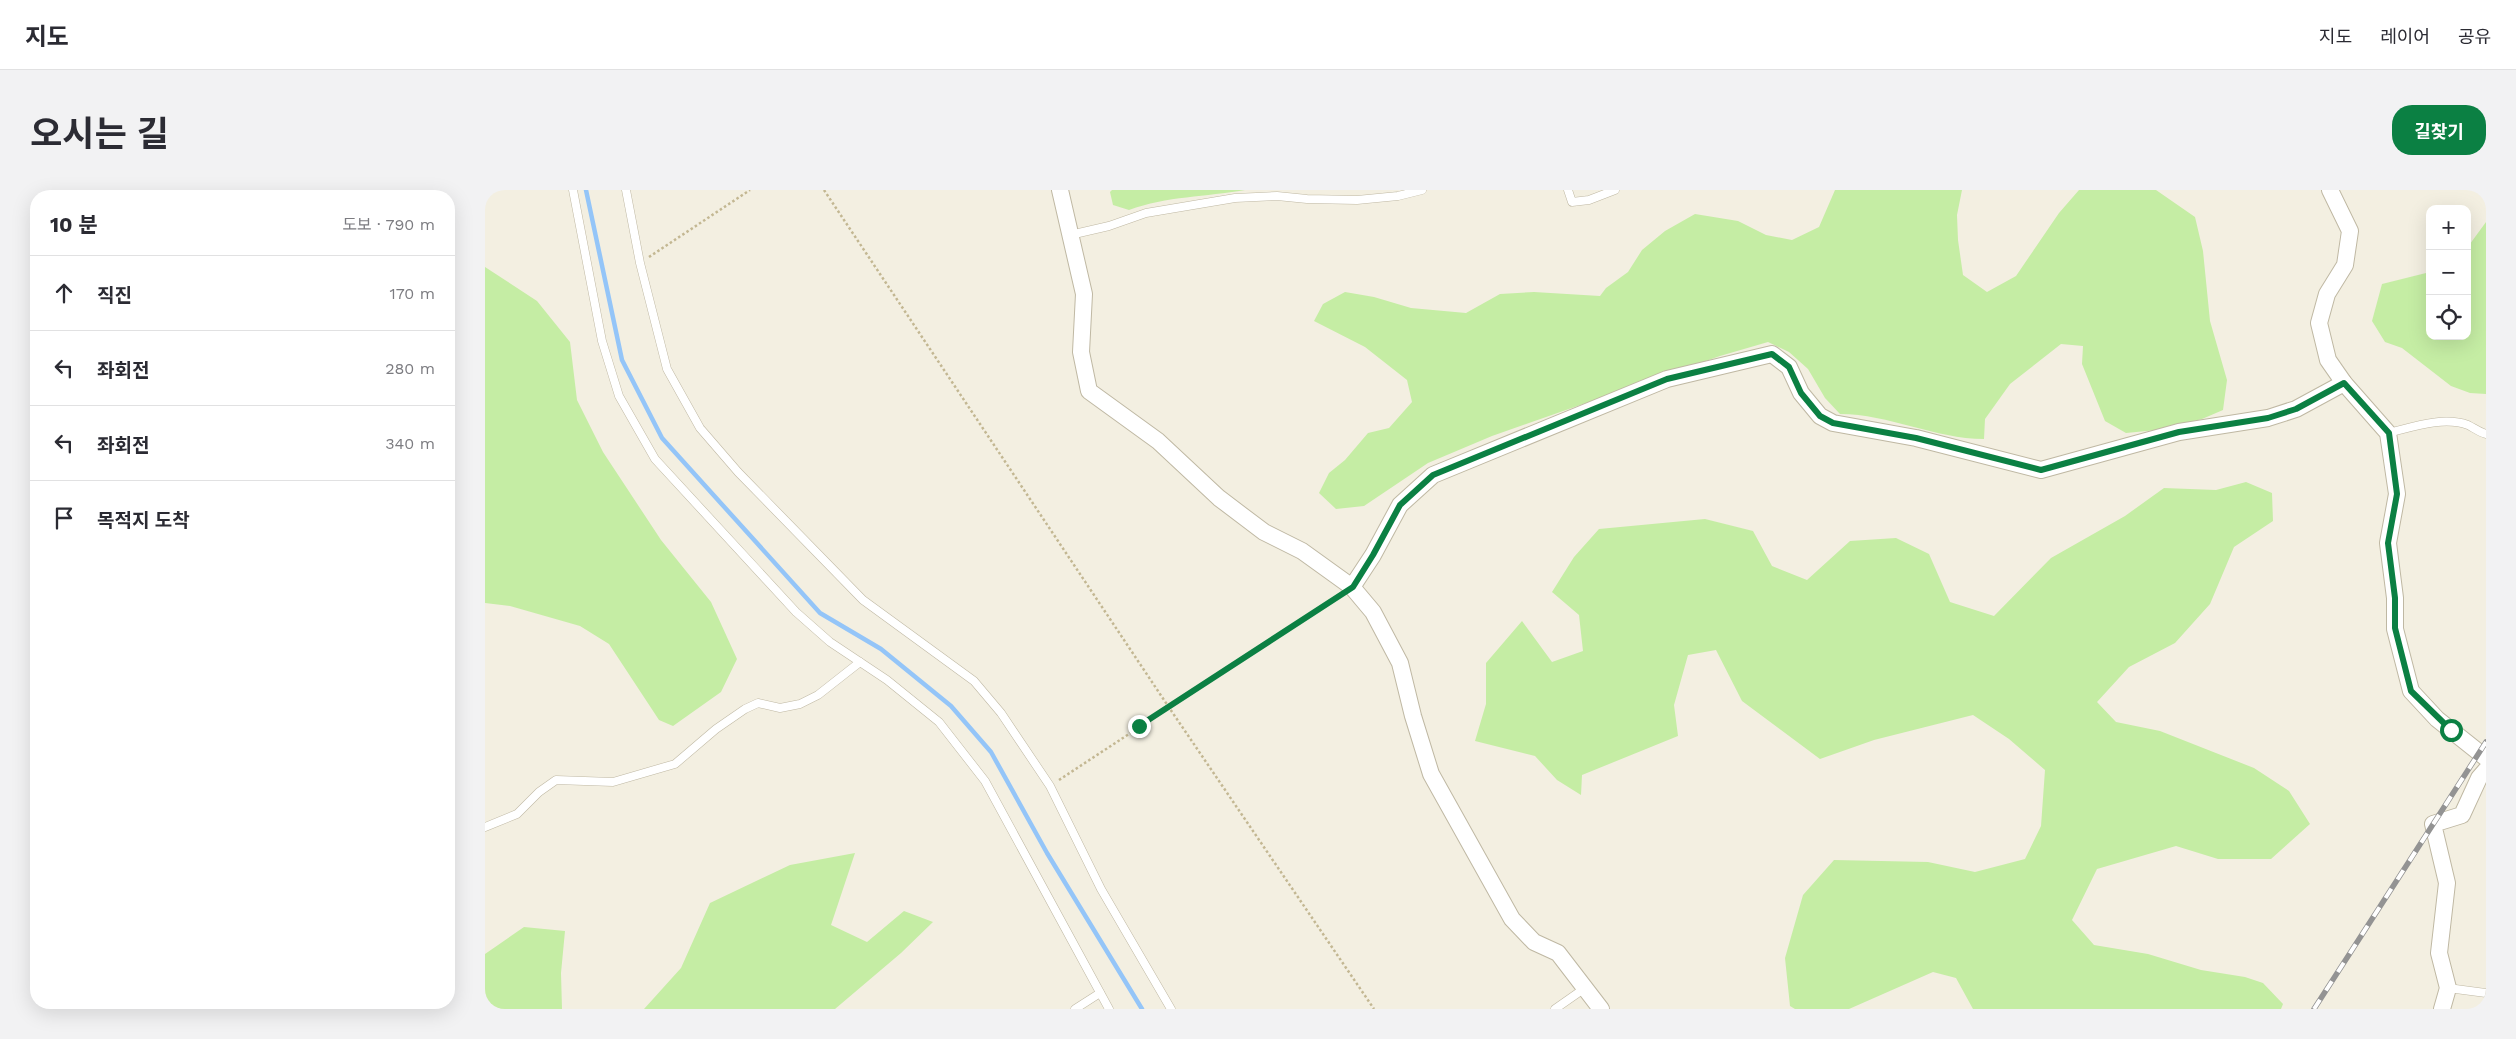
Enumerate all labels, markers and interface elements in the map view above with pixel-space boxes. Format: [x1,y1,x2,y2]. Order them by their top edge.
text: 지도 [25,23,69,51]
text: 지도 [2319,26,2352,47]
text: 레이어 [2380,26,2430,47]
text: 공유 [2458,26,2491,47]
button: 길찾기 [2392,105,2486,155]
text: 오시는 길 [30,113,169,155]
map controls [2426,205,2471,340]
button: + [2426,205,2471,250]
text: 10 분 [50,212,98,237]
text: 도보 · 790 m [342,215,435,234]
button: − [2426,250,2471,295]
icon: ahead [50,279,78,307]
text: 직진 [97,284,132,307]
text: 170 m [389,284,435,303]
button: locate [2426,295,2471,340]
icon: left [50,354,78,382]
text: 좌회전 [97,359,149,382]
text: 280 m [385,359,435,378]
icon: left [50,429,78,457]
text: 좌회전 [97,434,149,457]
text: 340 m [385,434,435,453]
icon: arrive [50,504,78,532]
text: 목적지 도착 [97,509,190,532]
route end [1128,715,1151,738]
route start [2440,719,2463,742]

